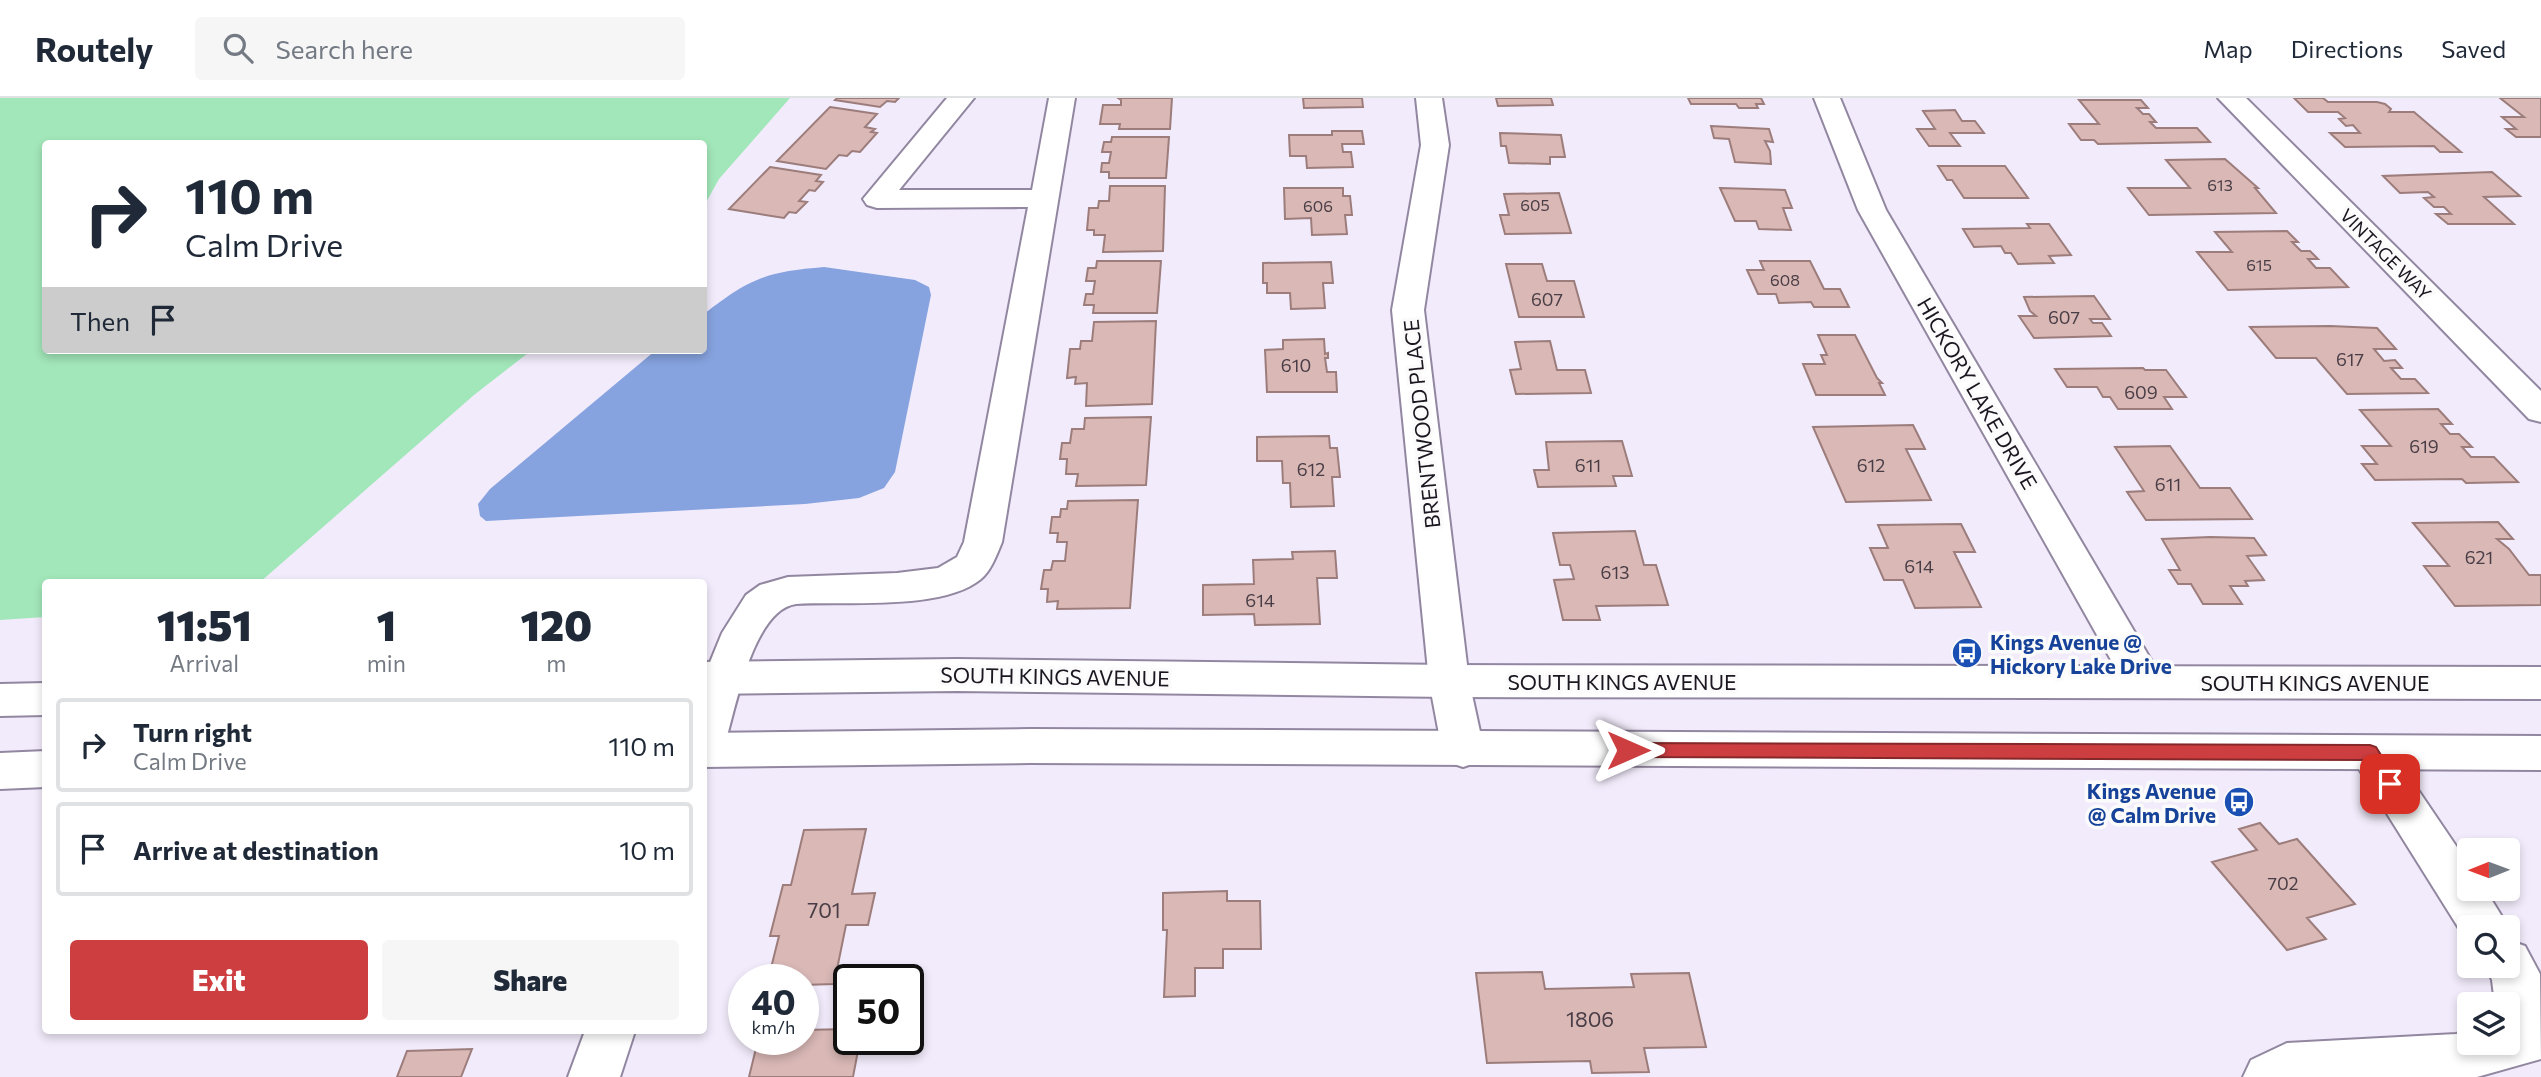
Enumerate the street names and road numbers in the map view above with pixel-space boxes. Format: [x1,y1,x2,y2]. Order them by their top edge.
street label: VINTAGE WAY [2336,204,2436,304]
street label: HICKORY LAKE DRIVE [1913,293,2043,493]
street label: BRENTWOOD PLACE [1398,318,1444,530]
street label: SOUTH KINGS AVENUE [940,662,1170,690]
street label: SOUTH KINGS AVENUE [1507,669,1737,694]
street label: SOUTH KINGS AVENUE [2200,670,2430,695]

